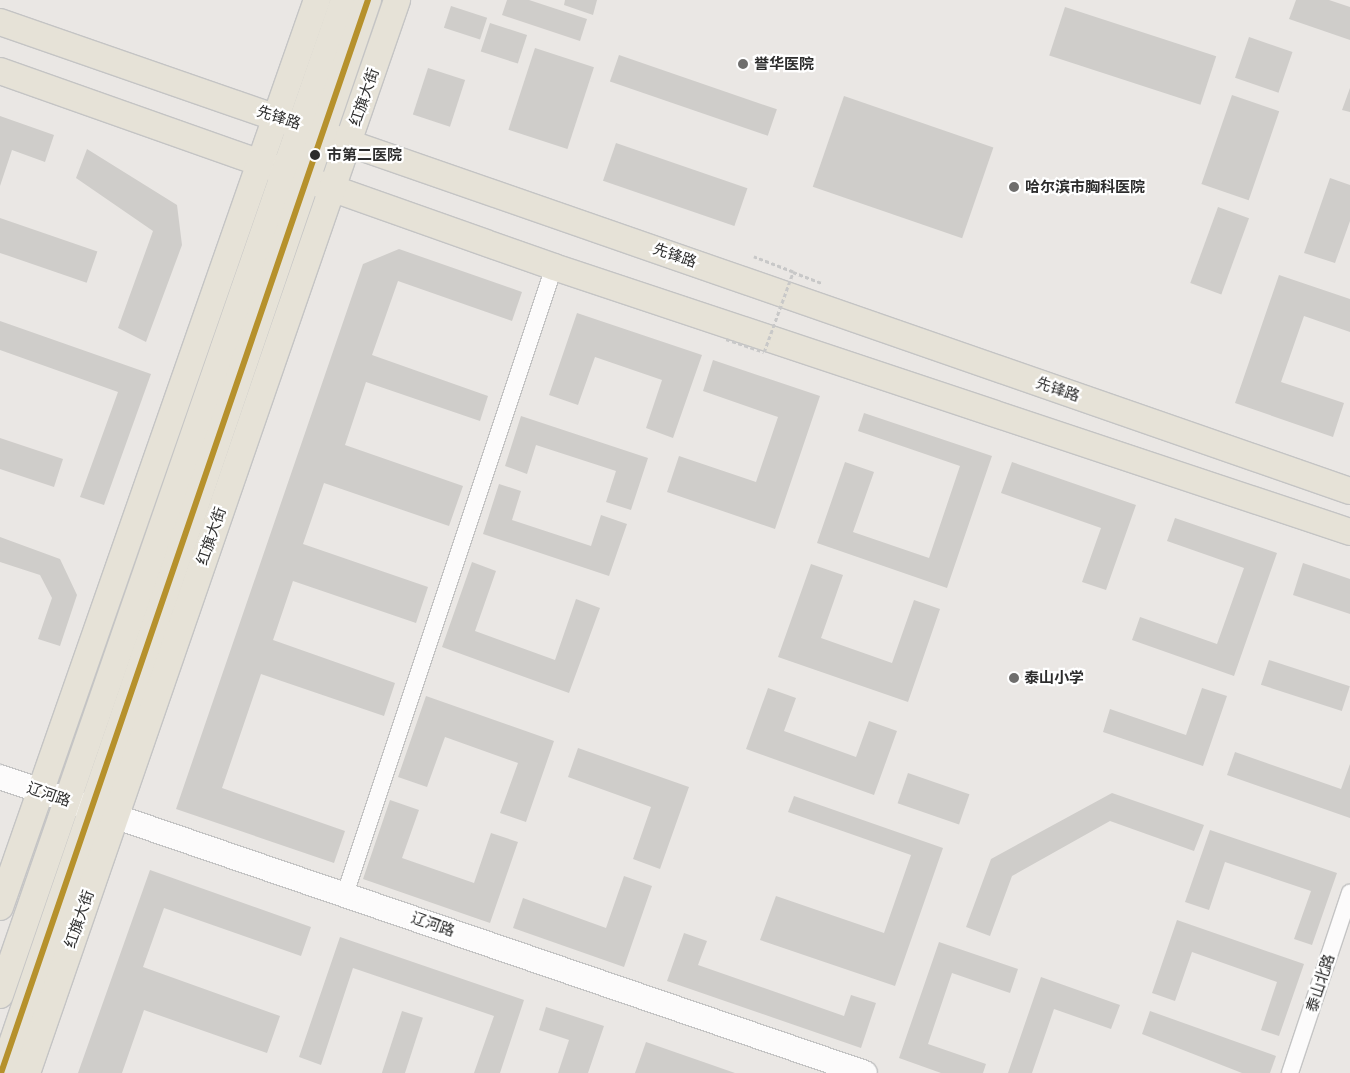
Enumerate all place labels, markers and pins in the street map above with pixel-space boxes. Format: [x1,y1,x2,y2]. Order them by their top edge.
place label: 誉华医院 [754,55,814,73]
marker: 誉华医院 [736,57,750,71]
place label: 市第二医院 [327,146,402,164]
marker: 市第二医院 [307,147,323,163]
place label: 哈尔滨市胸科医院 [1025,178,1145,196]
marker: 哈尔滨市胸科医院 [1007,180,1021,194]
place label: 泰山小学 [1024,669,1084,687]
marker: 泰山小学 [1008,672,1020,684]

